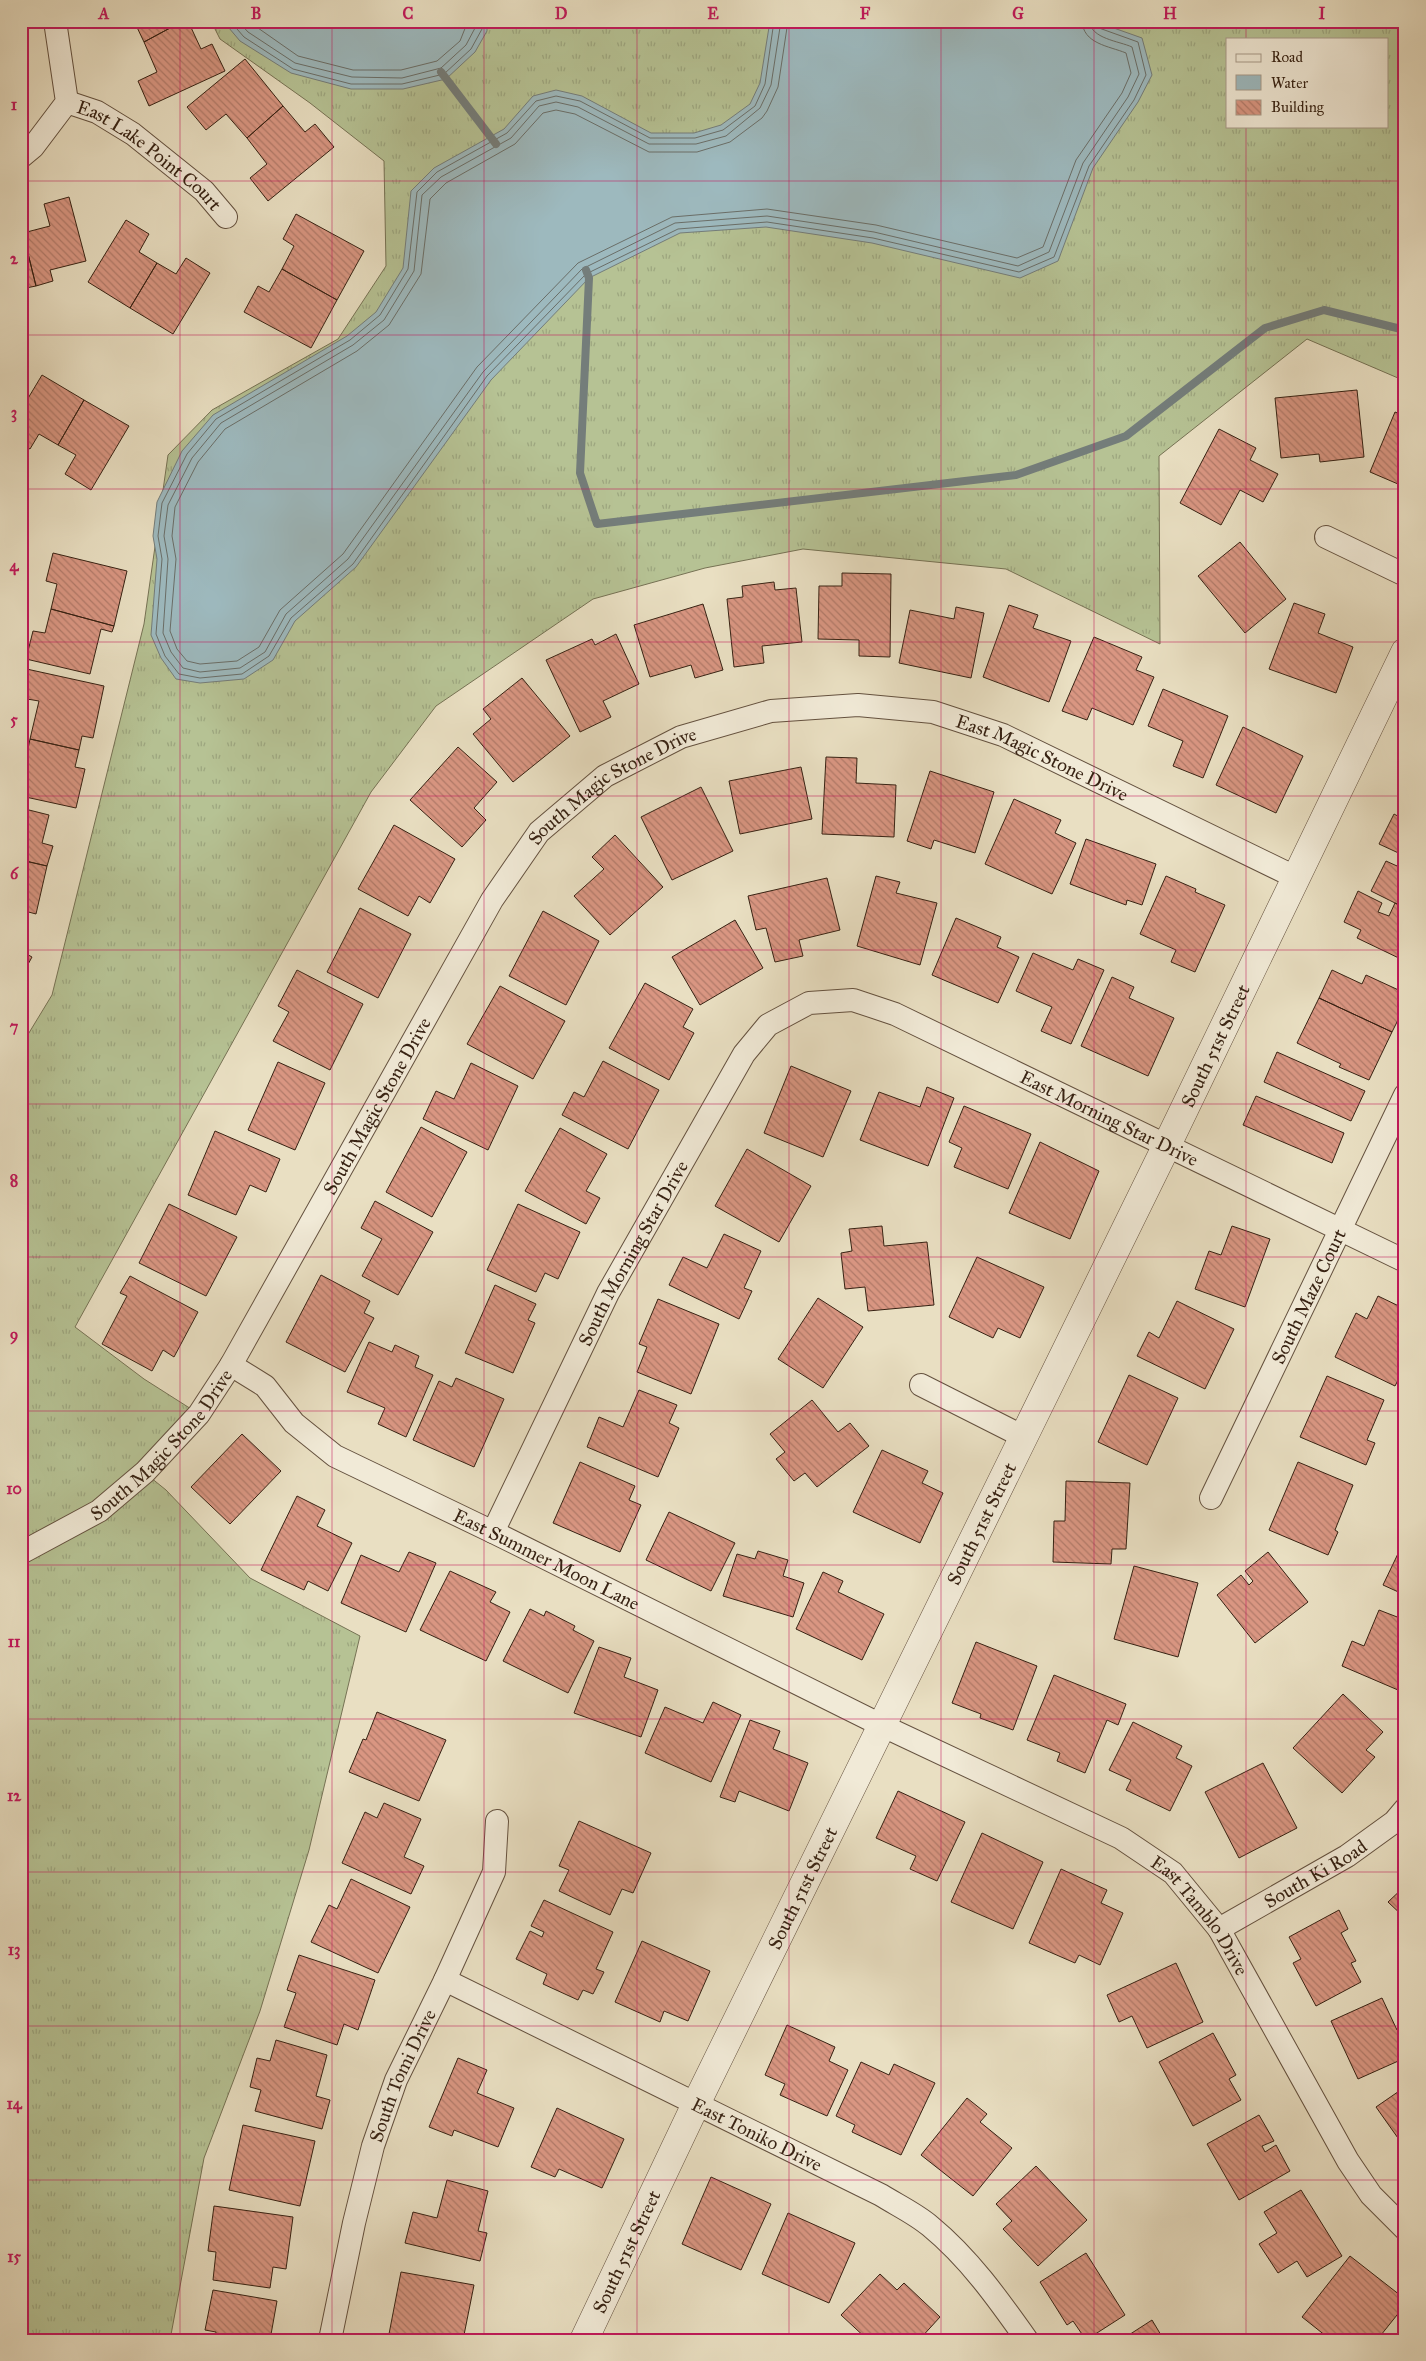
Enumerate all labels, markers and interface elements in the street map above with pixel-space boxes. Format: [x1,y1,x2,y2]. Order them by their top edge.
text: A [98,4,110,23]
text: B [251,4,261,23]
text: C [403,4,414,23]
text: D [555,4,568,23]
text: E [707,4,719,23]
text: F [860,4,871,23]
text: G [1012,4,1024,23]
text: H [1163,4,1177,23]
text: I [1319,4,1326,23]
legend [1226,38,1388,128]
text: Road [1271,48,1303,66]
text: Water [1271,74,1308,92]
text: 1 [11,95,18,114]
street label: East Lake Point Court [74,95,227,216]
text: Building [1271,98,1325,116]
text: 2 [10,249,19,268]
text: 3 [11,403,17,423]
text: 4 [10,556,20,576]
street label: East Magic Stone Drive [953,709,1132,806]
text: 5 [10,710,18,729]
street label: South Magic Stone Drive [523,722,699,849]
text: 6 [10,864,19,883]
street label: South 51st Street [1176,980,1255,1111]
street label: South Magic Stone Drive [318,1013,436,1199]
text: 7 [10,1017,19,1036]
street label: East Morning Star Drive [1016,1065,1202,1171]
street label: South Morning Star Drive [573,1156,693,1350]
text: 8 [10,1171,18,1190]
street label: South Maze Court [1266,1225,1351,1368]
text: 9 [10,1325,18,1345]
street label: South Magic Stone Drive [86,1365,237,1526]
street label: South 51st Street [942,1458,1021,1589]
text: 10 [6,1479,22,1498]
street label: East Summer Moon Lane [450,1504,644,1615]
text: 11 [8,1632,21,1651]
text: 12 [7,1786,22,1805]
street label: South 51st Street [763,1823,842,1953]
street label: South Ki Road [1260,1834,1372,1913]
street label: East Tamblo Drive [1147,1851,1253,1979]
text: 13 [8,1940,20,1960]
street label: South Tomi Drive [364,2005,441,2145]
street label: East Toniko Drive [688,2093,826,2176]
text: 14 [6,2094,23,2114]
street label: South 51st Street [587,2186,666,2317]
text: 15 [7,2247,21,2266]

